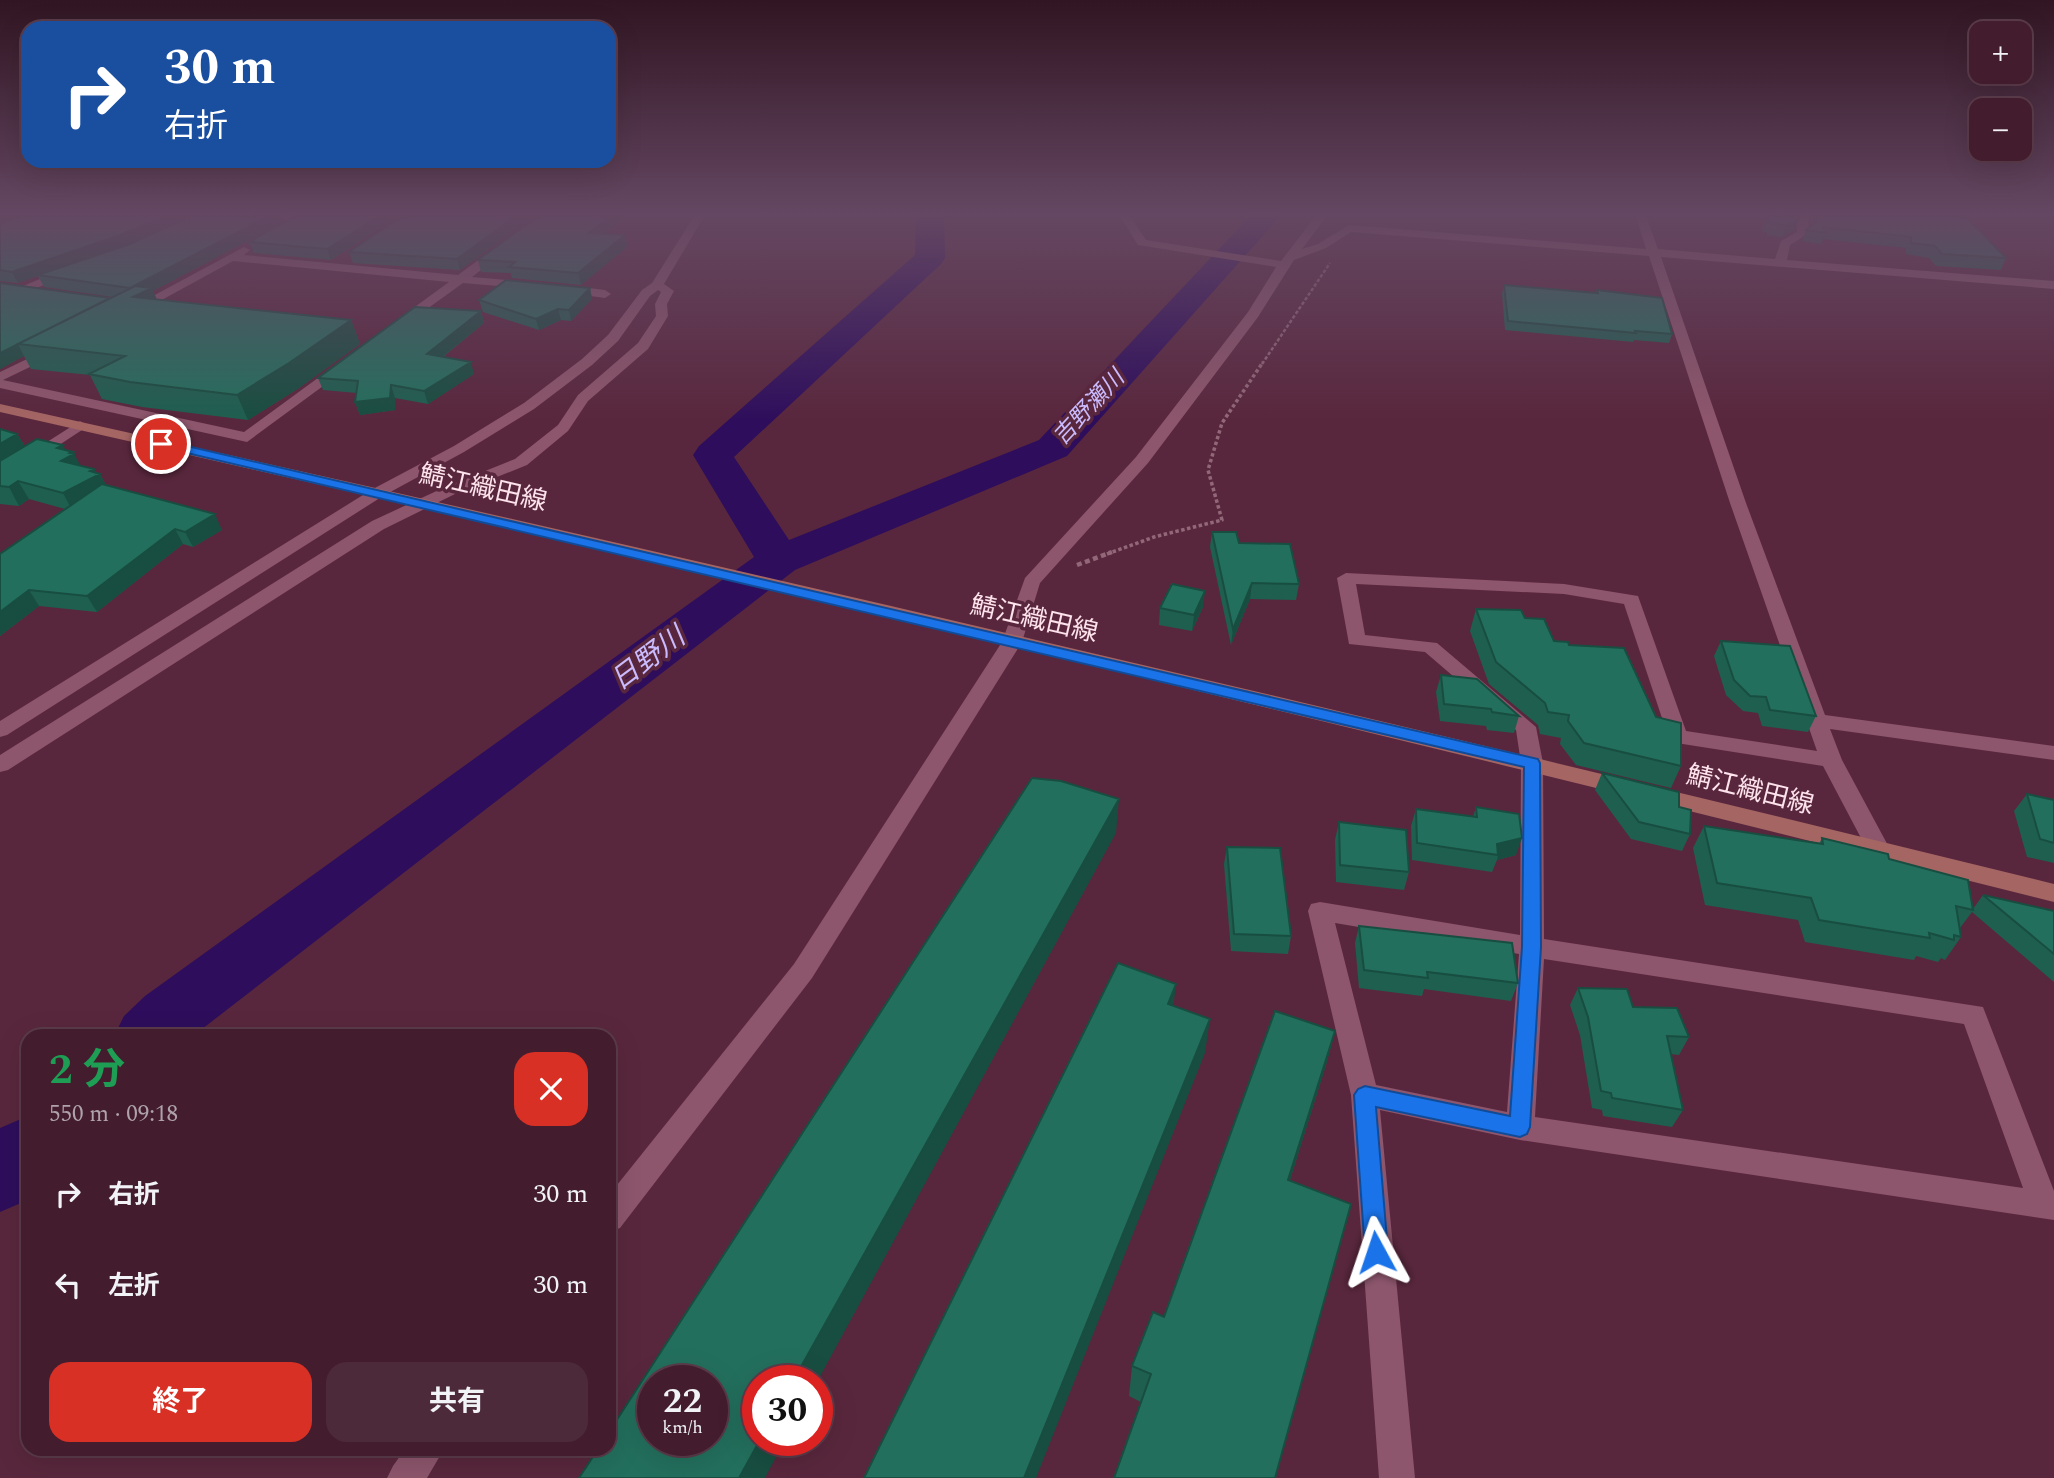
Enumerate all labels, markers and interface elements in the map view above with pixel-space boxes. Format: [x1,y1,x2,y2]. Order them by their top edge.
map controls [1969,21,2032,161]
button: + [1969,21,2032,84]
text: 30 m [164,31,275,106]
icon: right [49,49,140,140]
button: − [1969,98,2032,161]
text: 右折 [164,102,228,151]
water label: 吉野瀬川 [1045,360,1135,454]
pin [131,414,191,474]
icon: arrive [142,425,180,463]
street label: 鯖江織田線 [415,454,551,522]
street label: 鯖江織田線 [966,585,1102,653]
water label: 日野川 [602,615,697,701]
street label: 鯖江織田線 [1682,755,1818,825]
text: 2 分 [49,1039,125,1102]
button: close [514,1052,588,1126]
text: 550 m · 09:18 [49,1097,178,1132]
text: 30 m [533,1174,588,1214]
icon: right [49,1175,87,1213]
text: 右折 [108,1175,160,1215]
position arrow [1339,1215,1413,1289]
text: 30 m [533,1265,588,1305]
icon: left [49,1266,87,1304]
text: 左折 [108,1266,160,1306]
button: 終了 [49,1362,312,1442]
button: 共有 [326,1362,588,1442]
speed limit sign: 30 [742,1365,833,1456]
text: 22 [663,1375,702,1428]
text: km/h [662,1414,703,1441]

